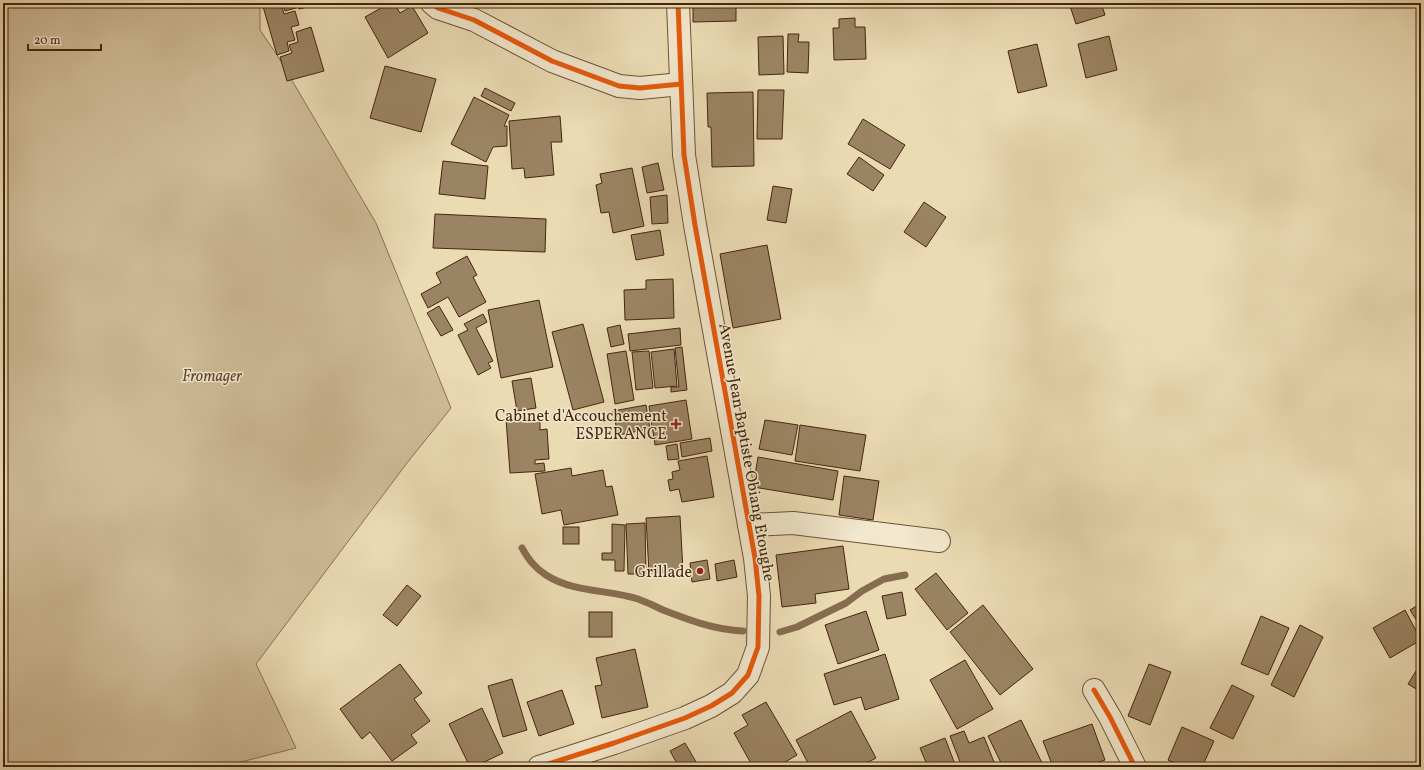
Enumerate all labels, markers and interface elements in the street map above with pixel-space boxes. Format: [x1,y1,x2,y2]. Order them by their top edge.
scale bar [28,26,101,52]
text: 20 m [34,33,61,49]
street label: Avenue Jean Baptiste Obiang Etoughe [712,322,780,583]
park label: Fromager [182,366,243,388]
place label: Cabinet d'Accouchement ESPERANCE [495,406,667,446]
marker: Cabinet d'Accouchement ESPERANCE [670,418,682,430]
place label: Grillade [635,562,692,584]
marker: Grillade [695,566,705,576]

